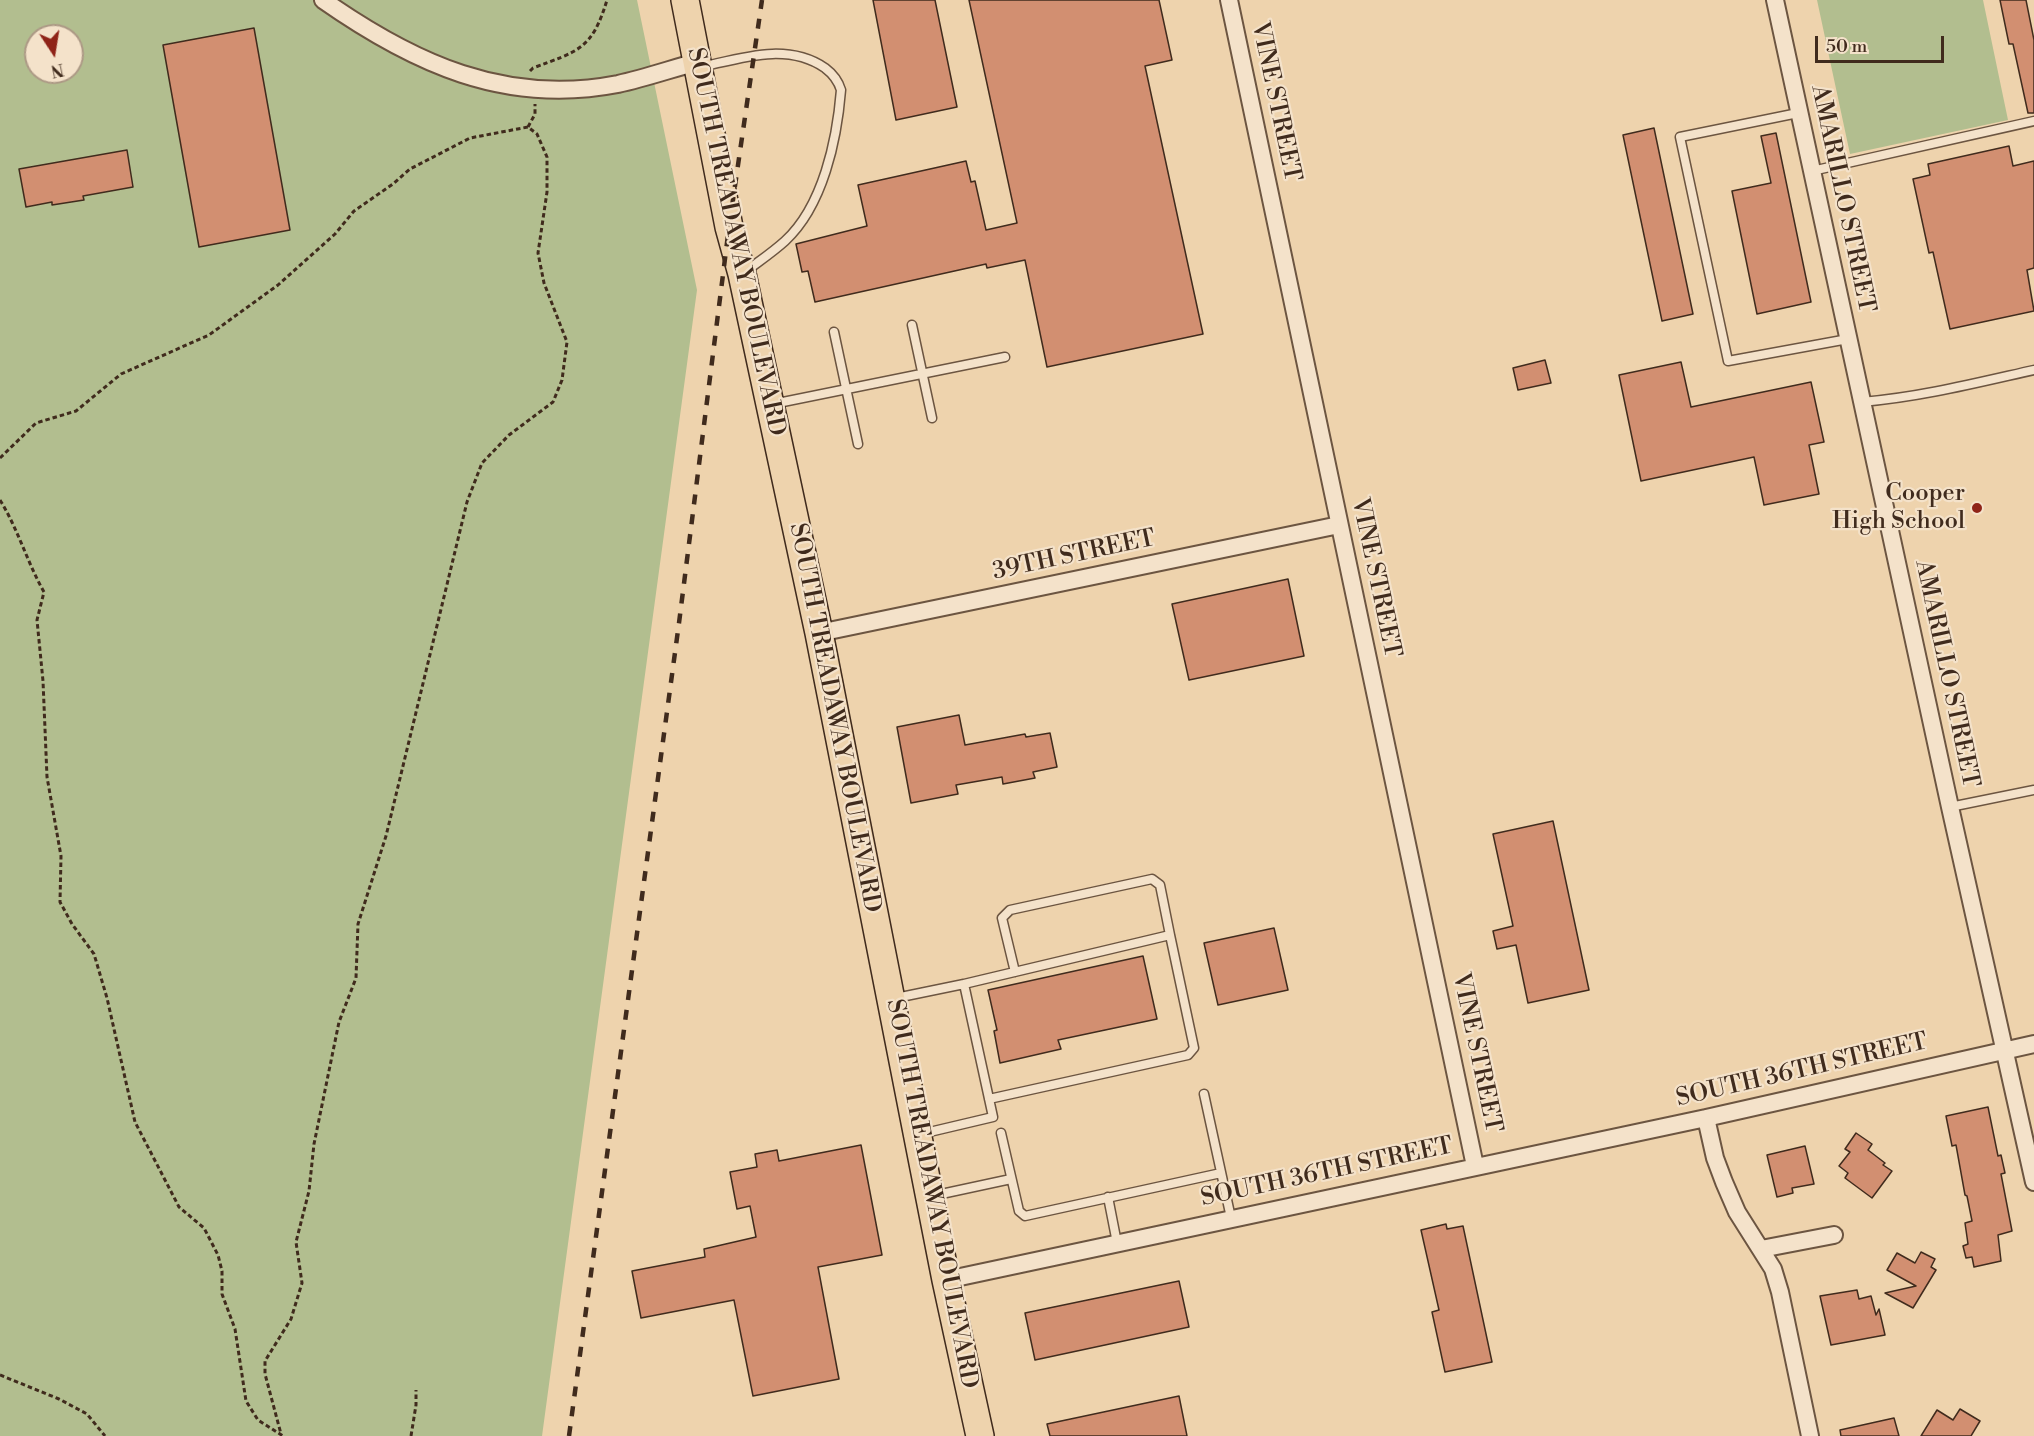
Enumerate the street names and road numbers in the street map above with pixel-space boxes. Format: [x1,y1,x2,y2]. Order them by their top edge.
street label: VINE STREET [1244,20,1306,184]
street label: SOUTH TREADAWAY BOULEVARD [680,45,790,439]
street label: AMARILLO STREET [1804,83,1880,315]
street label: VINE STREET [1344,496,1406,660]
street label: SOUTH TREADAWAY BOULEVARD [782,521,886,915]
street label: 39TH STREET [990,525,1158,587]
street label: AMARILLO STREET [1908,558,1984,790]
street label: VINE STREET [1445,971,1507,1135]
street label: SOUTH TREADAWAY BOULEVARD [879,997,983,1391]
street label: SOUTH 36TH STREET [1674,1028,1930,1114]
street label: SOUTH 36TH STREET [1198,1132,1456,1214]

